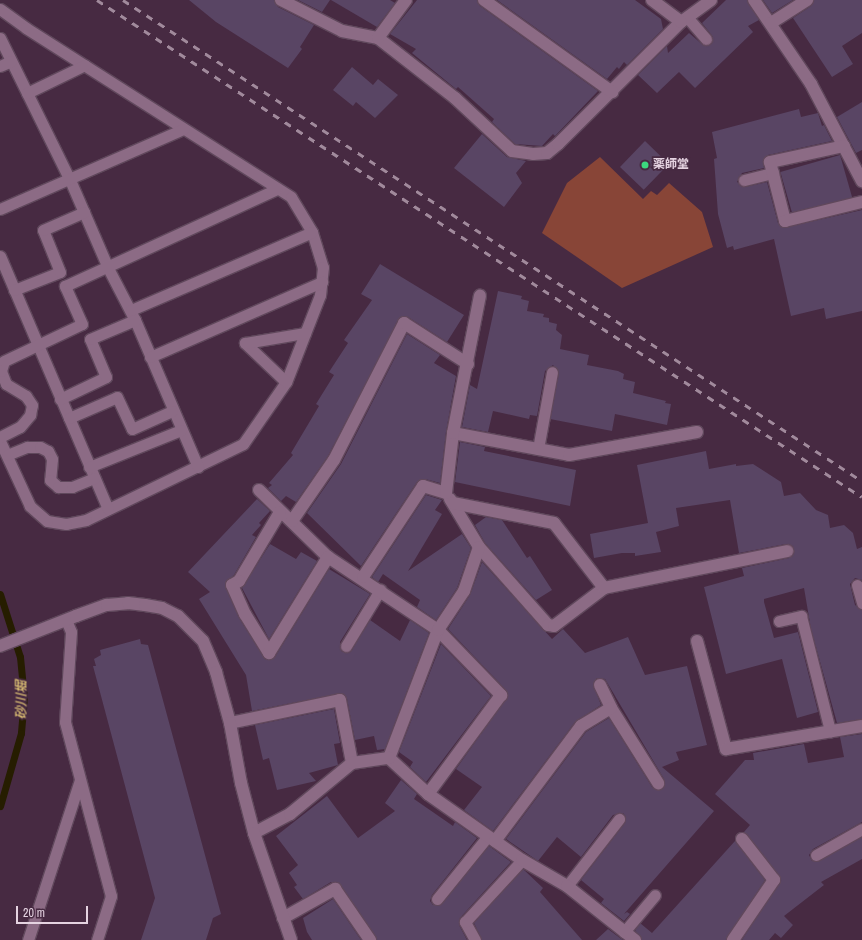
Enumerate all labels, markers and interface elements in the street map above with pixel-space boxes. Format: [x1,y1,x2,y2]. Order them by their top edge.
place label: 薬師堂 [653,158,689,172]
marker: 薬師堂 [640,160,650,170]
water label: 砂川堀 [14,681,30,719]
scale bar [18,898,90,924]
text: 20 m [23,905,45,921]

